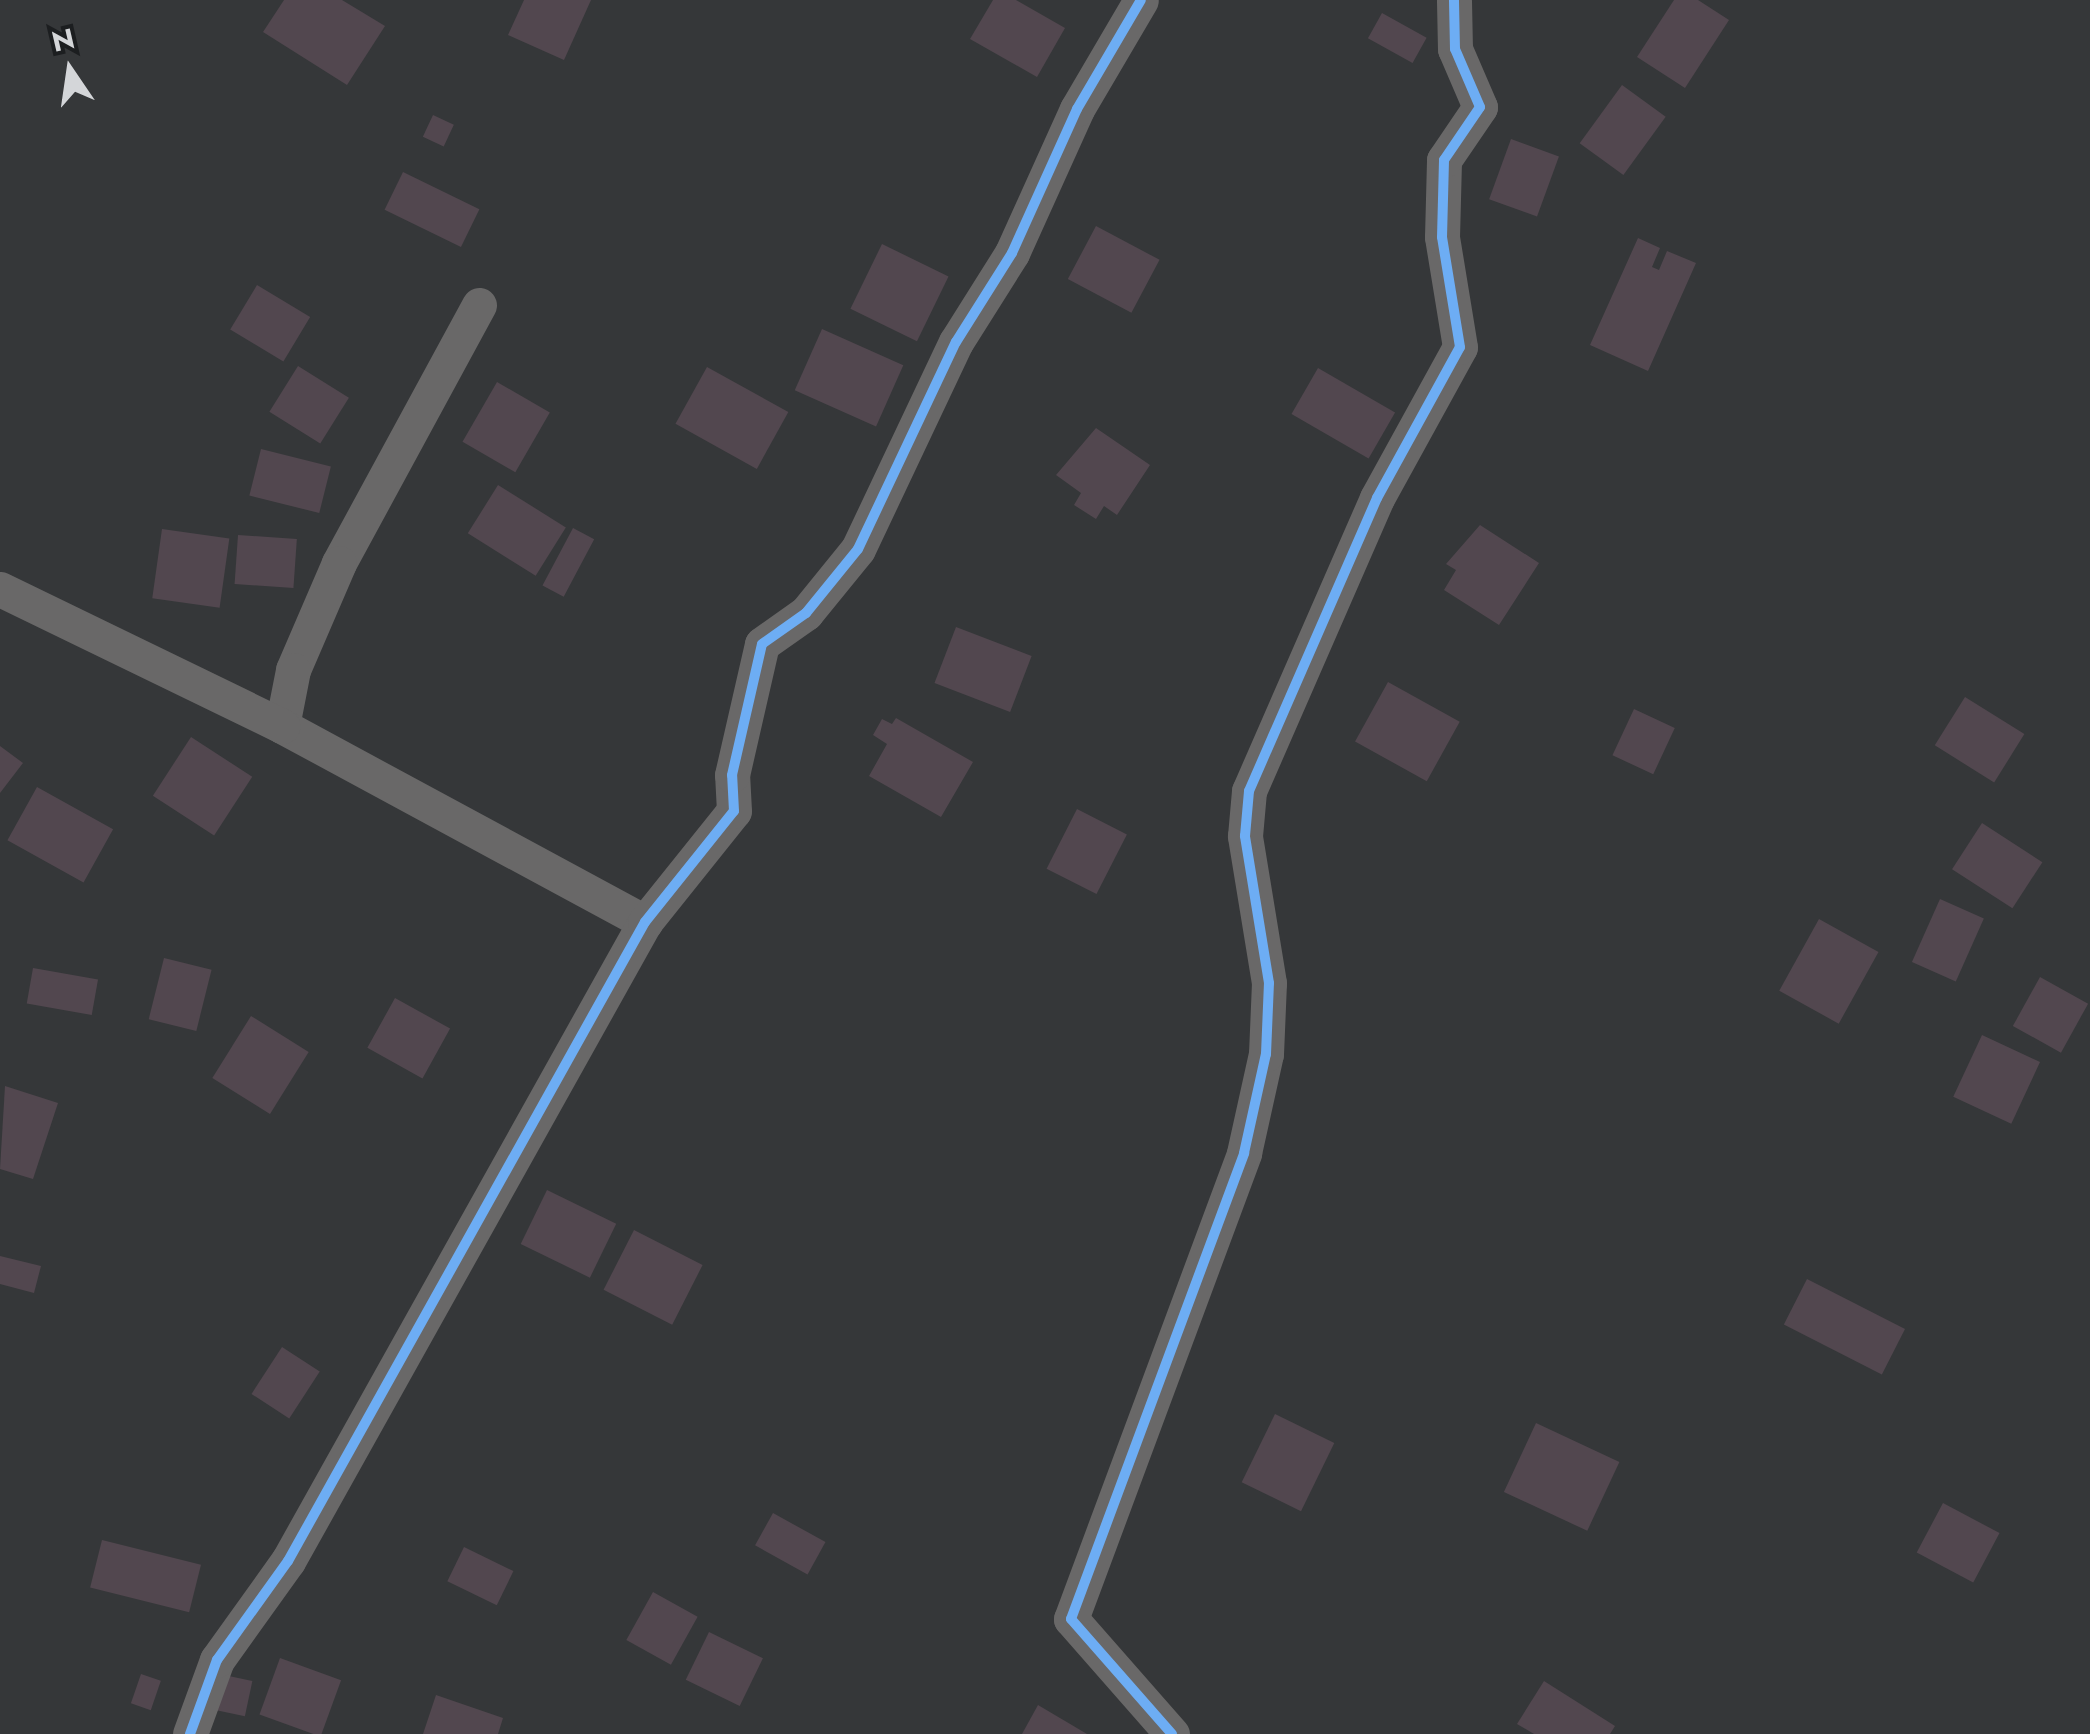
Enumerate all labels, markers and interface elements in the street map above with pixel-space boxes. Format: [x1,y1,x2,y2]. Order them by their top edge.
text: N [48,18,79,63]
north arrow [20,20,120,120]

